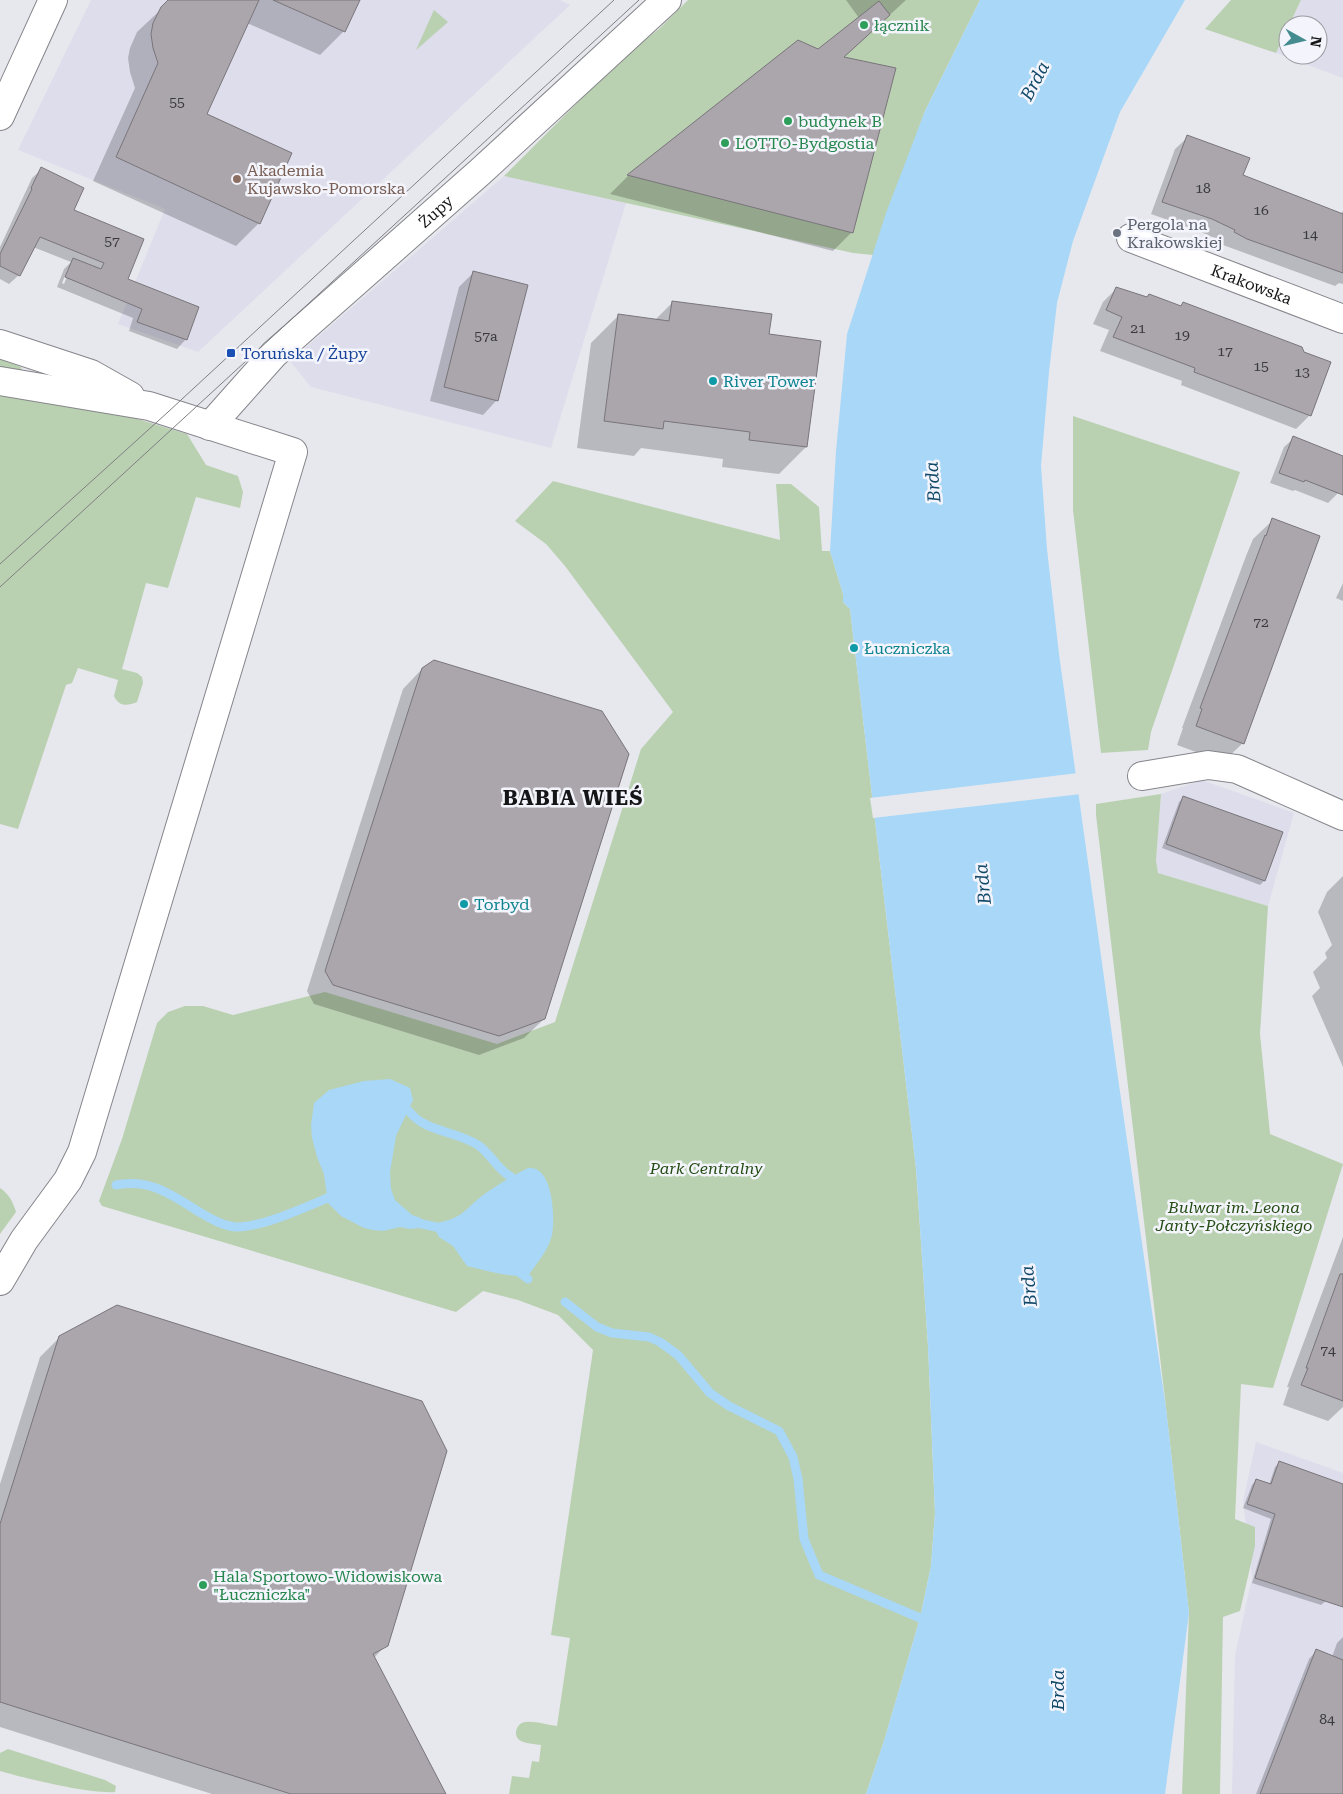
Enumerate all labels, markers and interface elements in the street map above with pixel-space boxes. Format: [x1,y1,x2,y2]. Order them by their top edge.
north arrow [1278,15,1328,65]
place label: łącznik [874,16,930,35]
marker: łącznik [858,19,870,31]
text: N [1307,35,1325,48]
water label: Brda [1015,58,1054,105]
house number: 55 [169,94,185,110]
place label: budynek B [798,112,882,131]
marker: budynek B [782,115,794,127]
place label: LOTTO-Bydgostia [735,134,874,153]
marker: LOTTO-Bydgostia [719,137,731,149]
place label: Akademia Kujawsko-Pomorska [247,161,405,198]
marker: Akademia Kujawsko-Pomorska [231,173,243,185]
house number: 18 [1195,180,1211,196]
street label: Żupy [415,191,457,232]
house number: 16 [1253,202,1269,218]
place label: Pergola na Krakowskiej [1127,215,1222,252]
house number: 14 [1302,226,1318,242]
marker: Pergola na Krakowskiej [1111,227,1123,239]
house number: 57 [104,233,120,249]
street label: Krakowska [1208,260,1295,309]
house number: 21 [1130,320,1146,336]
house number: 19 [1174,327,1190,343]
house number: 57a [474,328,498,344]
house number: 17 [1217,343,1233,359]
place label: Toruńska / Żupy [241,344,368,363]
marker: Toruńska / Żupy [225,347,237,359]
house number: 15 [1253,358,1269,374]
house number: 13 [1294,364,1310,380]
place label: River Tower [723,372,815,391]
marker: River Tower [707,375,719,387]
water label: Brda [921,461,944,504]
house number: 72 [1253,614,1269,630]
place label: Łuczniczka [864,639,951,658]
marker: Łuczniczka [848,642,860,654]
district label: BABIA WIEŚ [503,785,643,810]
water label: Brda [970,862,995,907]
place label: Torbyd [474,895,529,914]
marker: Torbyd [458,898,470,910]
park label: Park Centralny [649,1159,763,1178]
park label: Bulwar im. Leona Janty-Połczyńskiego [1155,1198,1312,1235]
water label: Brda [1016,1264,1041,1309]
house number: 74 [1320,1342,1336,1358]
place label: Hala Sportowo-Widowiskowa "Łuczniczka" [213,1567,442,1604]
marker: Hala Sportowo-Widowiskowa "Łuczniczka" [197,1579,209,1591]
water label: Brda [1047,1669,1068,1712]
house number: 84 [1319,1711,1335,1727]

